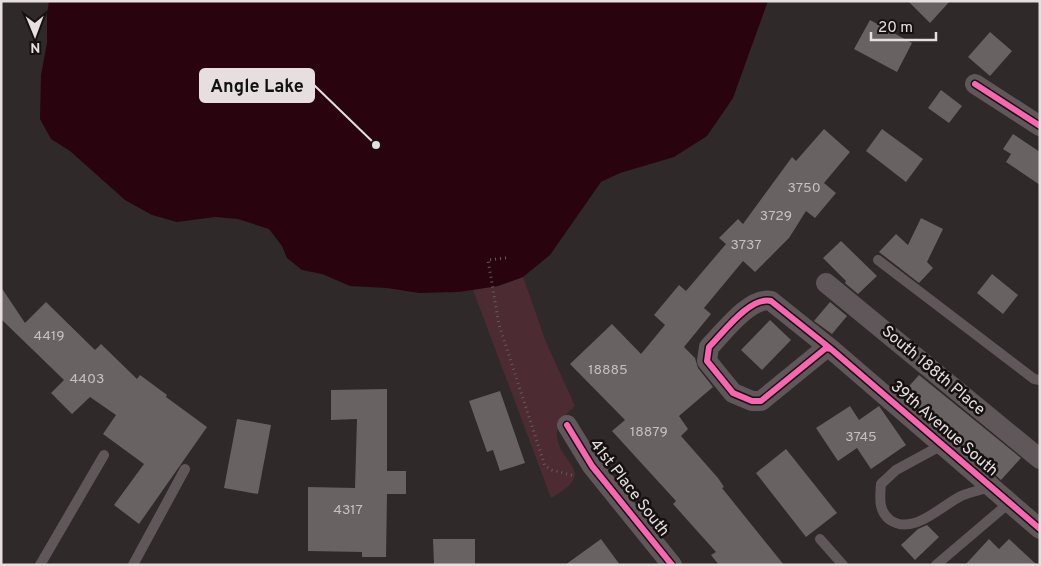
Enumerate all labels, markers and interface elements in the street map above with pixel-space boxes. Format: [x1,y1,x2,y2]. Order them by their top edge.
north arrow [10,10,60,60]
scale bar [871,10,936,42]
text: 20 m [878,19,913,38]
text: N [30,38,40,55]
callout: Angle Lake [200,69,314,102]
text: Angle Lake [210,76,304,99]
house number: 3750 [787,180,821,197]
house number: 3729 [760,208,792,225]
house number: 3737 [731,237,761,254]
street label: South 188th Place [877,322,989,420]
house number: 4419 [34,328,64,345]
house number: 18885 [588,362,628,379]
house number: 4403 [70,371,104,388]
street label: 39th Avenue South [886,377,1002,481]
house number: 18879 [630,424,668,441]
house number: 3745 [845,429,877,446]
street label: 41st Place South [585,435,673,541]
house number: 4317 [333,502,363,519]

